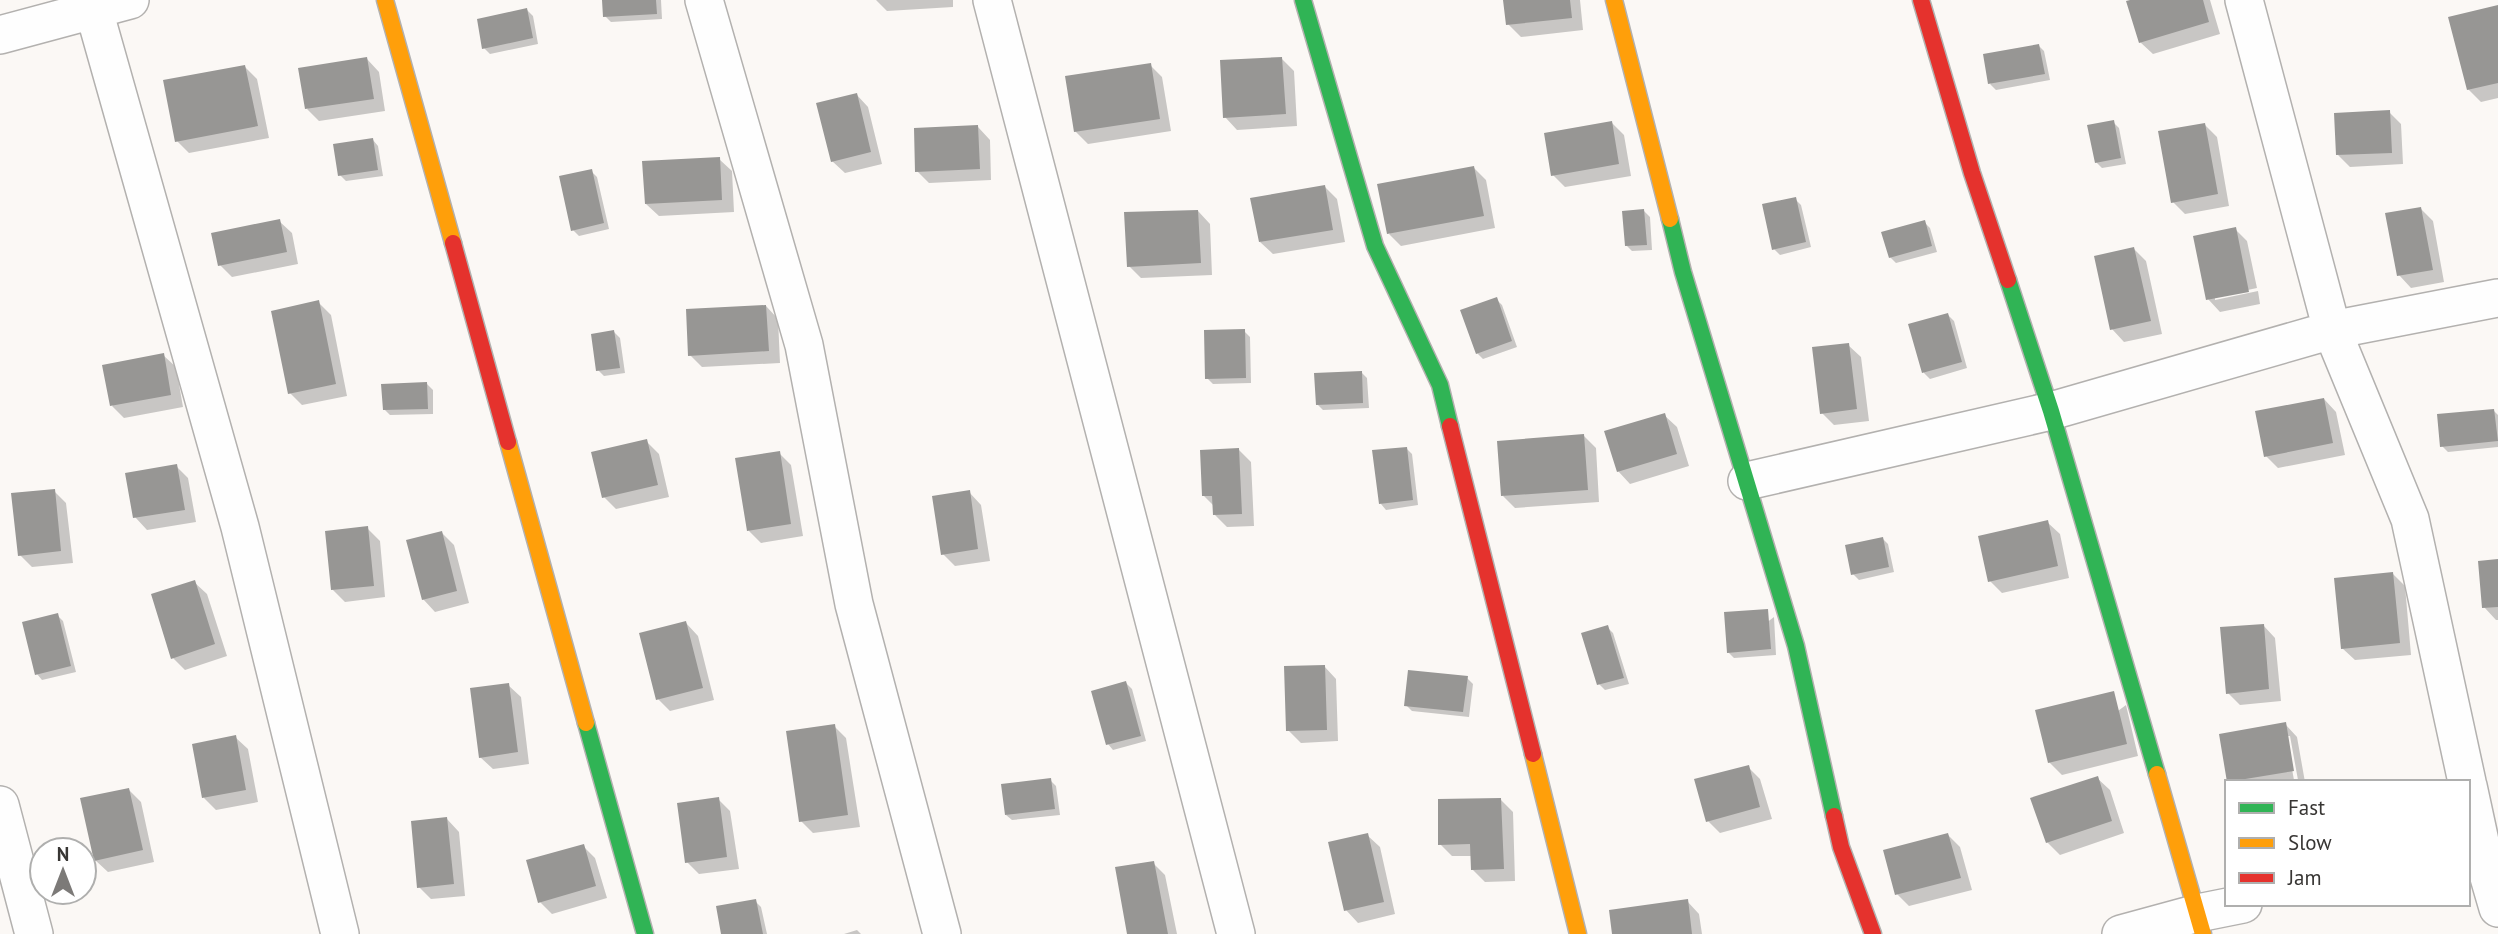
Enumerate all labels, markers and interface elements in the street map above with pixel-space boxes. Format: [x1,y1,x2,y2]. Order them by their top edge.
legend [2225,780,2470,906]
text: Fast [2288,794,2325,821]
text: Slow [2288,829,2332,856]
north arrow [28,836,98,906]
text: N [57,842,69,866]
text: Jam [2287,864,2322,891]

